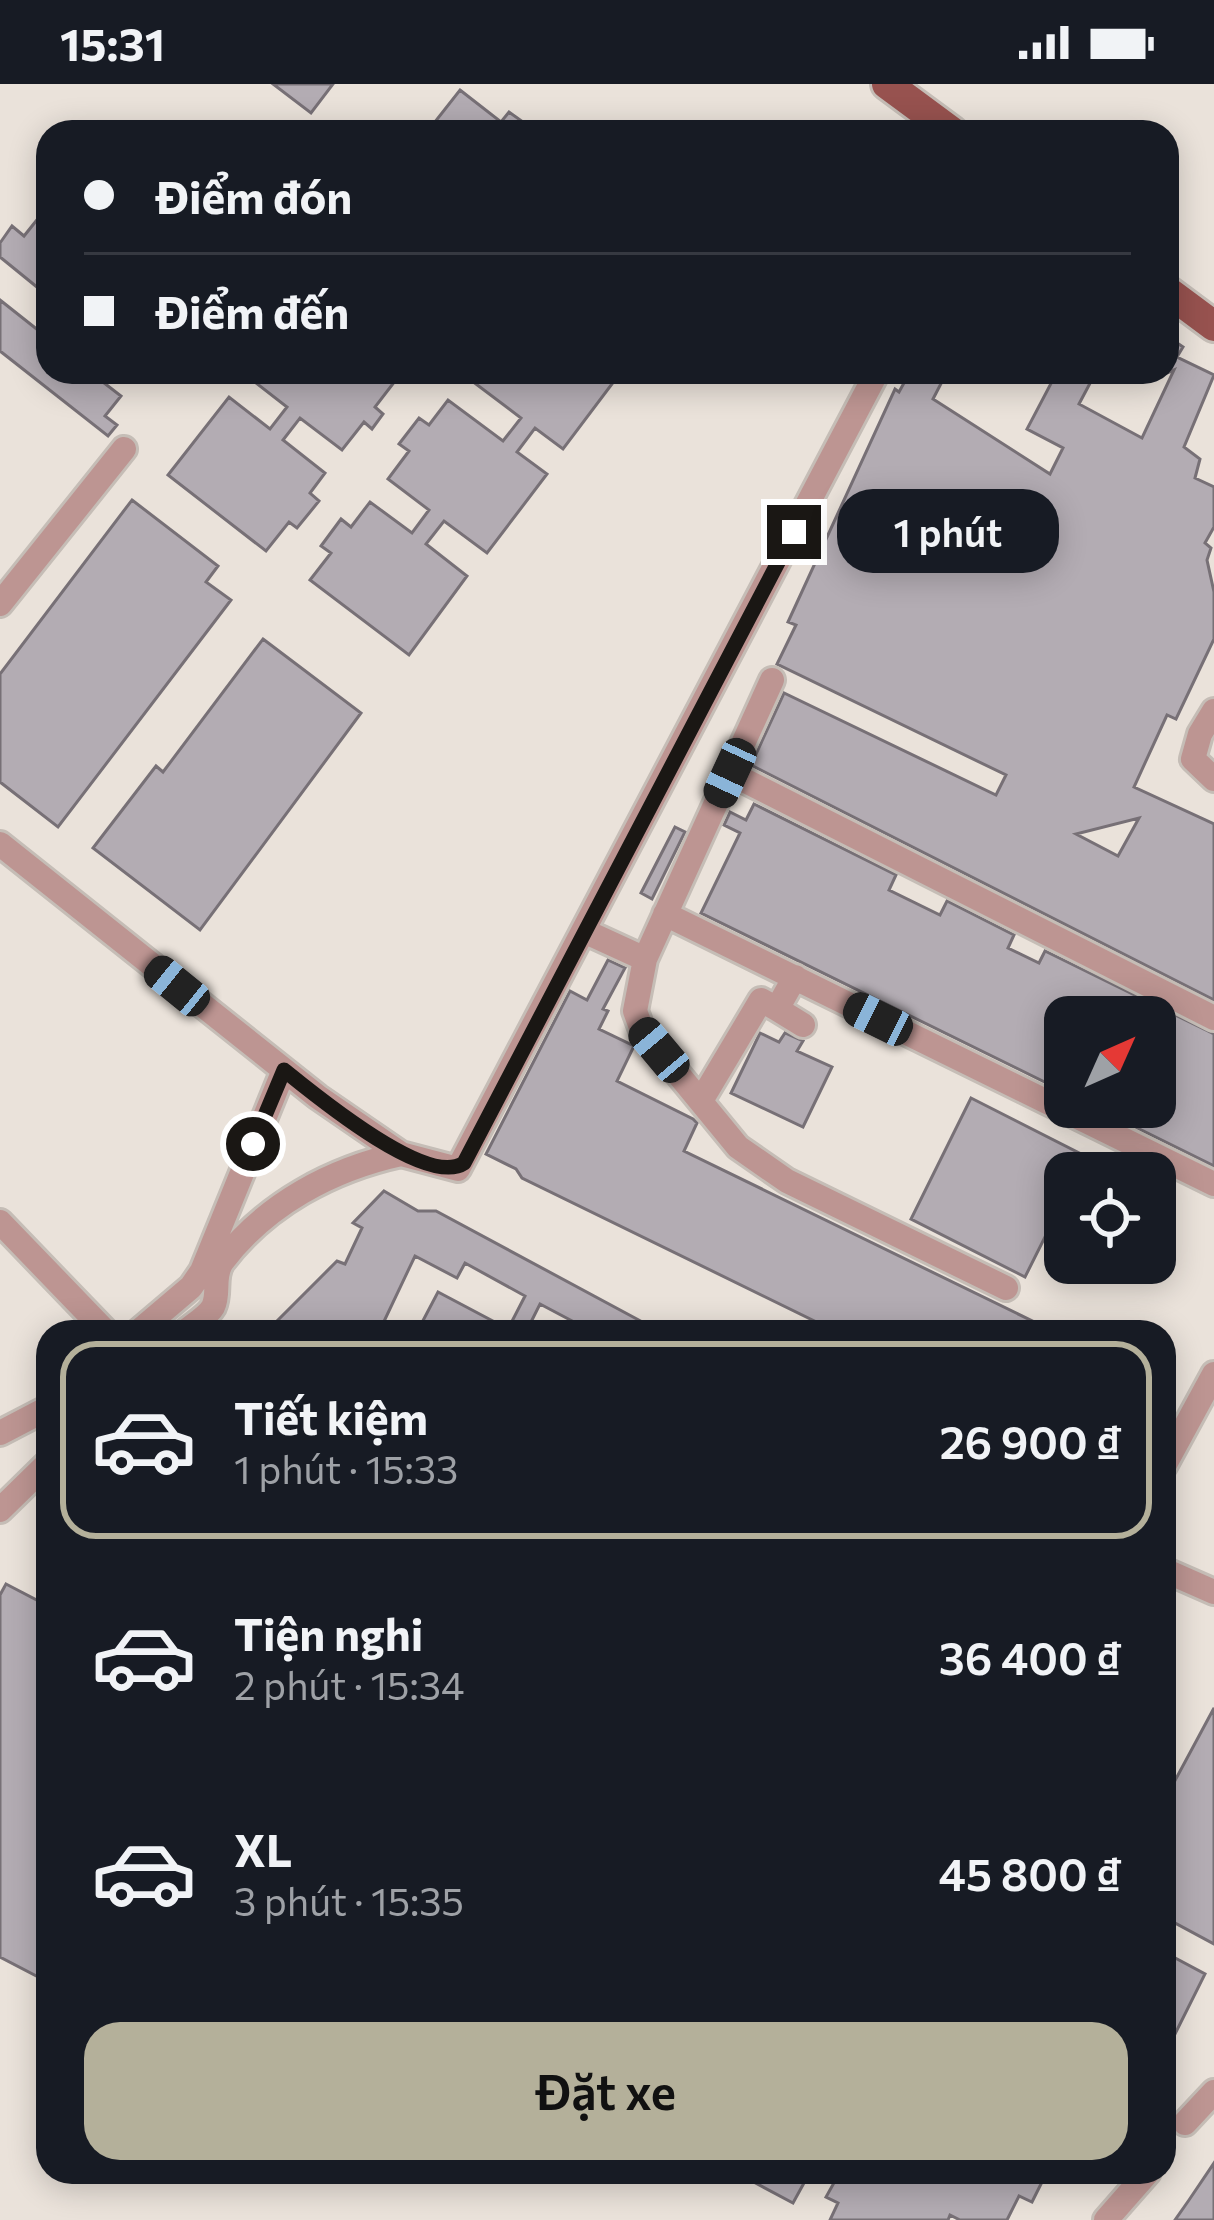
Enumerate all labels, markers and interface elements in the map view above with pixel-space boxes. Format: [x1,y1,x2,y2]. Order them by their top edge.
text: 15:31 [60,15,165,70]
text: Điểm đón [156,168,352,223]
text: Điểm đến [156,283,349,338]
callout: 1 phút [836,490,1058,574]
route end [767,505,821,559]
text: 1 phút [894,507,1002,555]
car [698,733,762,813]
car [138,949,216,1023]
car [838,987,918,1051]
north arrow [1044,996,1176,1128]
map controls [1044,996,1176,1284]
car [622,1011,696,1089]
route start [226,1117,280,1171]
button: locate [1044,1152,1176,1284]
icon: car [90,1386,198,1494]
text: Tiết kiệm [234,1389,428,1444]
text: 26 900 ₫ [939,1413,1122,1468]
text: 1 phút · 15:33 [234,1444,458,1492]
icon: car [90,1602,198,1710]
text: Tiện nghi [234,1605,423,1660]
text: 36 400 ₫ [939,1629,1122,1684]
text: 2 phút · 15:34 [234,1660,464,1708]
icon: car [90,1818,198,1926]
text: XL [234,1821,292,1876]
text: 45 800 ₫ [939,1845,1122,1900]
text: 3 phút · 15:35 [234,1876,464,1924]
button: Đặt xe [84,2022,1128,2160]

